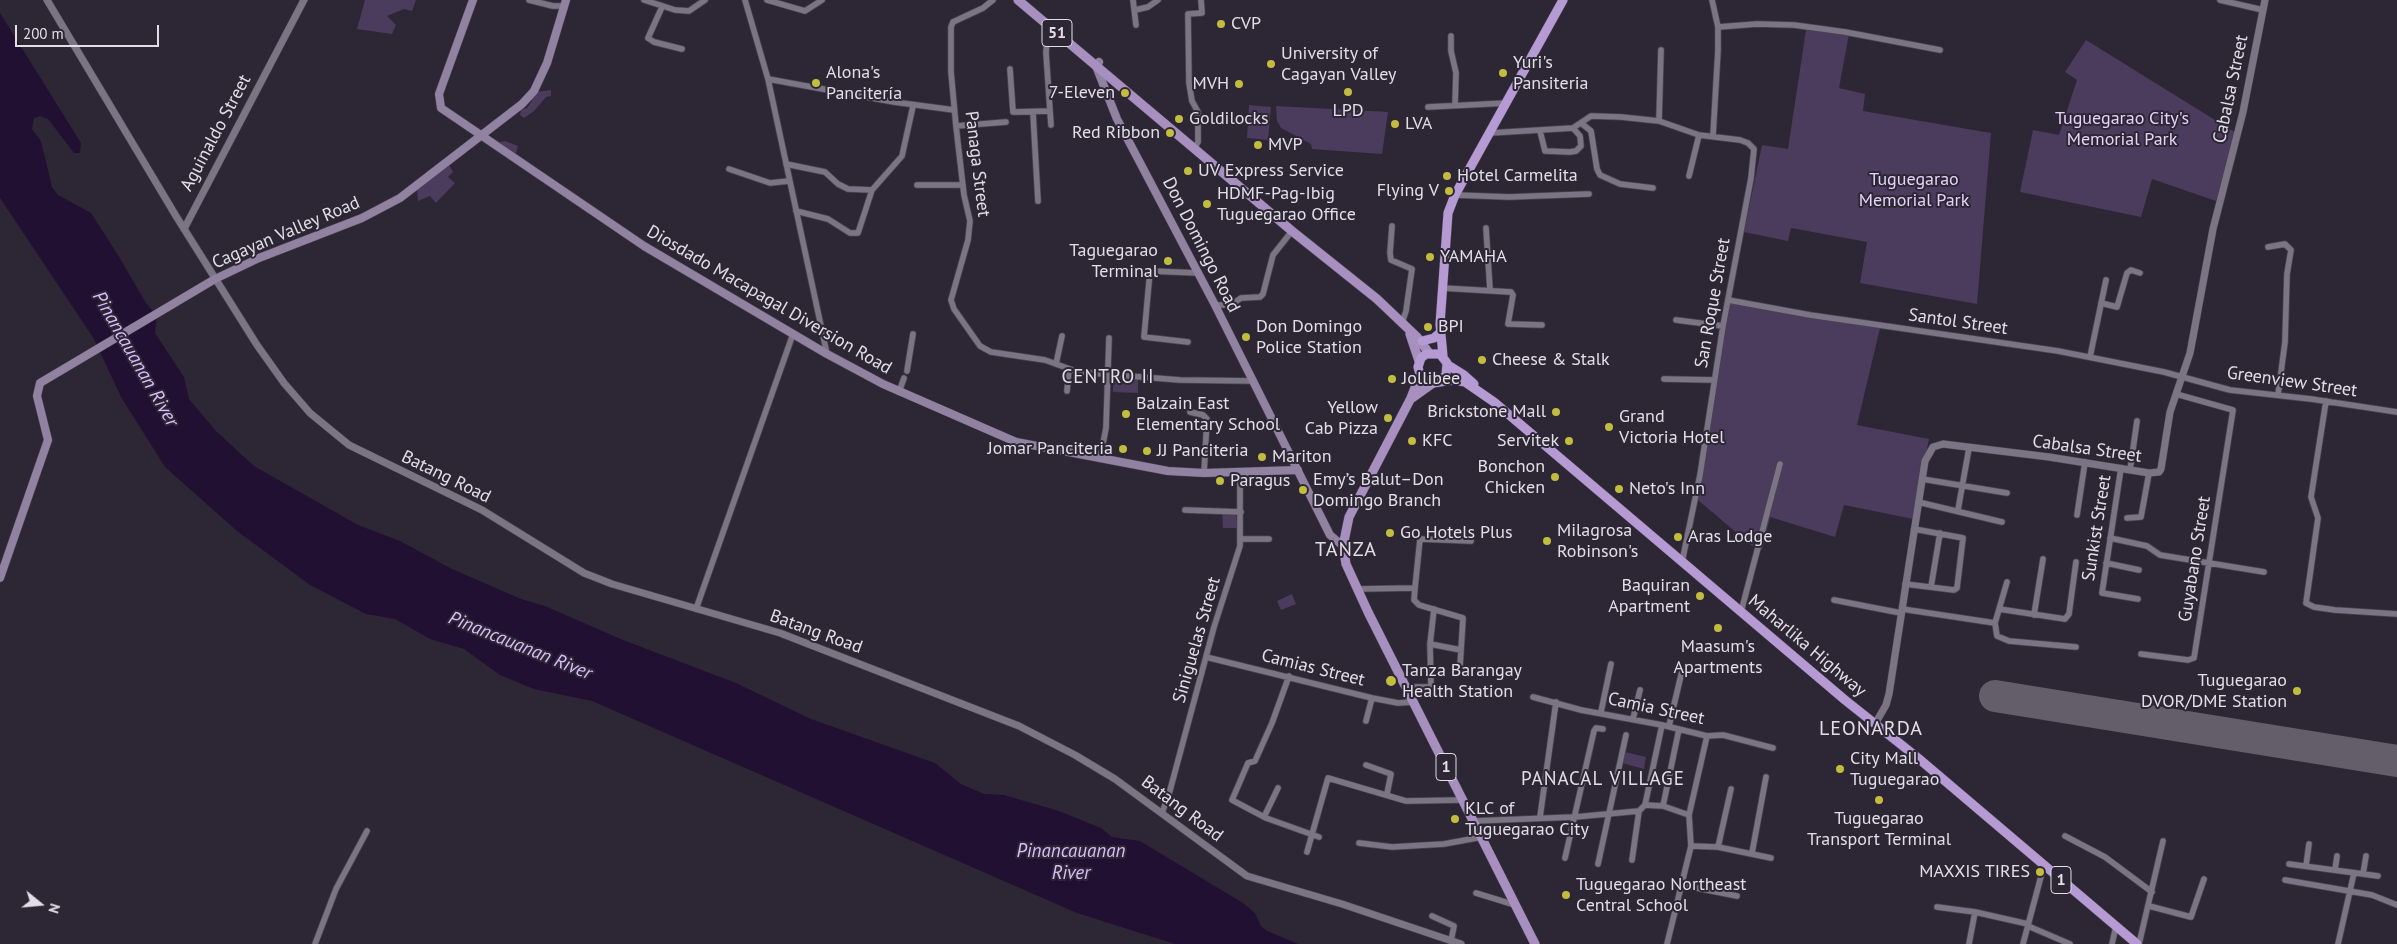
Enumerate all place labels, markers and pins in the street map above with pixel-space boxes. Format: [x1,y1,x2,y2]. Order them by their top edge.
place label: CVP [1231,13,1261,35]
marker: CVP [1215,18,1227,30]
place label: University of Cagayan Valley [1281,43,1396,86]
place label: Yuri's Pansiteria [1513,52,1589,94]
marker: University of Cagayan Valley [1265,58,1277,70]
place label: Alona's Pancitería [826,62,902,104]
marker: Yuri's Pansiteria [1497,67,1509,79]
place label: MVH [1192,73,1229,95]
marker: Alona's Pancitería [810,77,822,89]
marker: MVH [1233,78,1245,90]
place label: 7-Eleven [1049,82,1115,104]
marker: LPD [1342,86,1354,98]
marker: 7-Eleven [1119,87,1131,99]
place label: LPD [1332,100,1364,122]
place label: Goldilocks [1189,108,1269,130]
marker: Goldilocks [1173,113,1185,125]
place label: LVA [1405,113,1432,135]
marker: LVA [1389,118,1401,130]
place label: Red Ribbon [1072,122,1160,144]
marker: Red Ribbon [1164,127,1176,139]
place label: MVP [1268,134,1303,156]
marker: MVP [1252,139,1264,151]
place label: UV Express Service [1198,160,1344,182]
marker: UV Express Service [1182,165,1194,177]
place label: Hotel Carmelita [1457,165,1578,187]
marker: Hotel Carmelita [1441,170,1453,182]
place label: Flying V [1377,180,1439,202]
place label: HDMF-Pag-Ibig Tuguegarao Office [1217,183,1356,225]
marker: Flying V [1443,185,1455,197]
marker: HDMF-Pag-Ibig Tuguegarao Office [1201,198,1213,210]
place label: Taguegarao Terminal [1069,240,1158,282]
place label: YAMAHA [1440,246,1507,268]
marker: YAMAHA [1424,251,1436,263]
marker: Taguegarao Terminal [1162,255,1174,267]
place label: Don Domingo Police Station [1256,316,1362,358]
place label: BPI [1438,316,1464,338]
marker: BPI [1422,321,1434,333]
marker: Don Domingo Police Station [1240,331,1252,343]
place label: Cheese & Stalk [1492,349,1610,371]
marker: Cheese & Stalk [1476,354,1488,366]
place label: Jollibee [1402,368,1460,390]
marker: Jollibee [1386,373,1398,385]
place label: Balzain East Elementary School [1136,393,1280,436]
place label: Yellow Cab Pizza [1305,397,1378,439]
place label: Brickstone Mall [1427,401,1546,423]
marker: Brickstone Mall [1550,406,1562,418]
place label: Grand Victoria Hotel [1619,406,1724,448]
marker: Balzain East Elementary School [1120,408,1132,420]
marker: Yellow Cab Pizza [1382,412,1394,424]
marker: Grand Victoria Hotel [1603,421,1615,433]
place label: KFC [1422,430,1453,452]
place label: Servitek [1497,430,1559,452]
marker: KFC [1406,435,1418,447]
marker: Servitek [1563,435,1575,447]
place label: Jomar Panciteria [988,438,1113,460]
place label: JJ Panciteria [1157,440,1248,462]
marker: Jomar Panciteria [1117,443,1129,455]
marker: JJ Panciteria [1141,445,1153,457]
place label: Mariton [1272,446,1332,468]
marker: Mariton [1256,451,1268,463]
place label: Bonchon Chicken [1478,456,1545,498]
place label: Emy’s Balut–Don Domingo Branch [1313,469,1443,512]
place label: Paragus [1230,470,1290,492]
marker: Bonchon Chicken [1549,471,1561,483]
marker: Paragus [1214,475,1226,487]
place label: Neto's Inn [1629,478,1705,500]
marker: Neto's Inn [1613,483,1625,495]
marker: Emy’s Balut–Don Domingo Branch [1297,484,1309,496]
place label: Milagrosa Robinson's [1557,520,1638,562]
place label: Go Hotels Plus [1400,522,1512,544]
place label: Aras Lodge [1688,526,1772,548]
marker: Go Hotels Plus [1384,527,1396,539]
marker: Aras Lodge [1672,531,1684,543]
marker: Milagrosa Robinson's [1541,535,1553,547]
place label: Baquiran Apartment [1608,575,1690,618]
marker: Baquiran Apartment [1694,590,1706,602]
marker: Maasum's Apartments [1712,622,1724,634]
place label: Maasum's Apartments [1673,636,1763,679]
place label: Tanza Barangay Health Station [1402,660,1522,702]
place label: Tuguegarao DVOR/DME Station [2141,670,2287,712]
marker: Tanza Barangay Health Station [1384,674,1398,688]
marker: Tuguegarao DVOR/DME Station [2291,685,2303,697]
place label: City Mall Tuguegarao [1850,748,1939,791]
marker: City Mall Tuguegarao [1834,763,1846,775]
marker: Tuguegarao Transport Terminal [1873,794,1885,806]
place label: KLC of Tuguegarao City [1465,798,1589,841]
place label: Tuguegarao Transport Terminal [1807,808,1951,851]
marker: KLC of Tuguegarao City [1449,813,1461,825]
place label: MAXXIS TIRES [1919,861,2030,883]
marker: MAXXIS TIRES [2034,866,2046,878]
place label: Tuguegarao Northeast Central School [1576,874,1746,916]
marker: Tuguegarao Northeast Central School [1560,889,1572,901]

